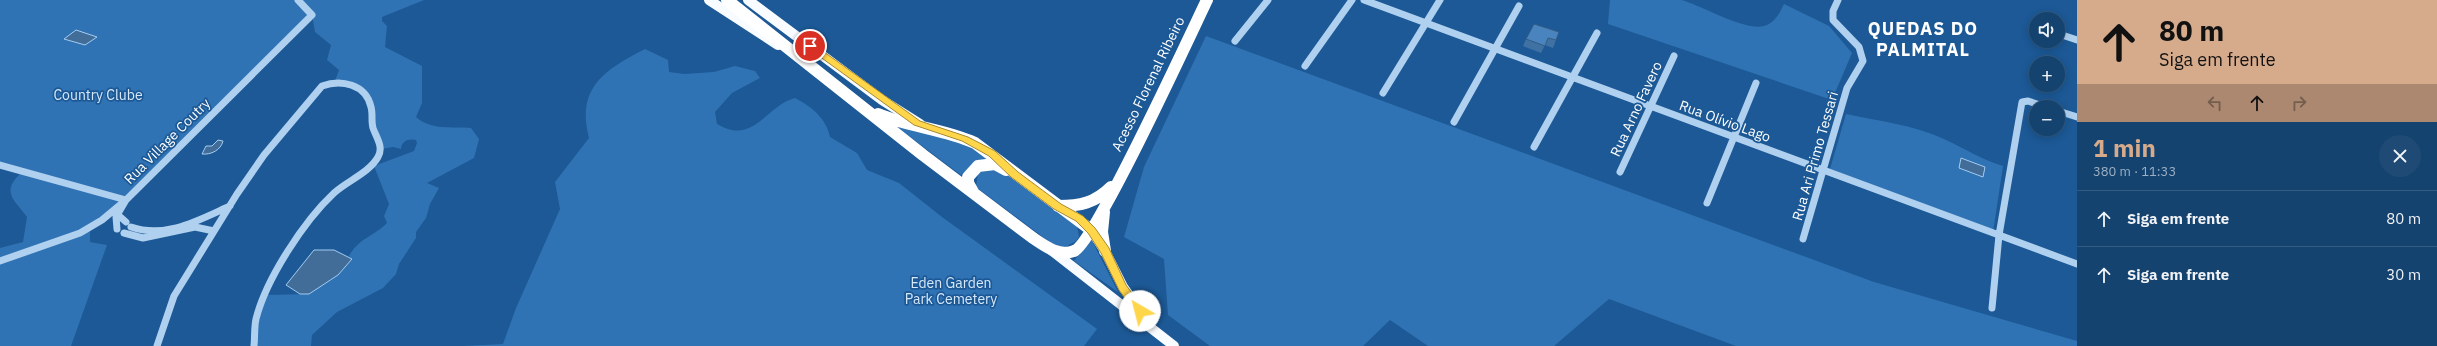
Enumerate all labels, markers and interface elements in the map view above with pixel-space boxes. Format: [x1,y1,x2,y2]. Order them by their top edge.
map controls [2029,12,2065,136]
button: sound [2029,12,2065,48]
text: 80 m [2159,12,2224,49]
street label: Acesso Florenal Ribeiro [1108,14,1189,154]
icon: ahead [2093,16,2145,68]
district label: QUEDAS DO PALMITAL [1868,17,1978,61]
pin [793,29,827,63]
icon: arrive [799,35,821,57]
text: Siga em frente [2159,48,2276,71]
button: + [2029,56,2065,92]
street label: Rua Arno Favero [1606,58,1666,159]
park label: Country Clube [53,86,143,104]
street label: Rua Ari Primo Tessari [1788,89,1842,223]
icon: left [2204,92,2226,114]
icon: ahead [2246,92,2268,114]
icon: right [2288,92,2310,114]
street label: Rua Village Coutry [120,94,214,188]
street label: Rua Olívio Lago [1677,96,1773,146]
button: − [2029,100,2065,136]
text: 1 min [2093,132,2156,164]
button: close [2379,135,2421,177]
text: 380 m · 11:33 [2093,163,2176,180]
icon: ahead [2093,208,2115,230]
text: Siga em frente [2127,209,2229,228]
text: 80 m [2386,209,2421,228]
icon: ahead [2093,264,2115,286]
text: Siga em frente [2127,265,2229,284]
text: 30 m [2386,265,2421,284]
park label: Eden Garden Park Cemetery [905,274,997,308]
position arrow [1119,290,1161,332]

